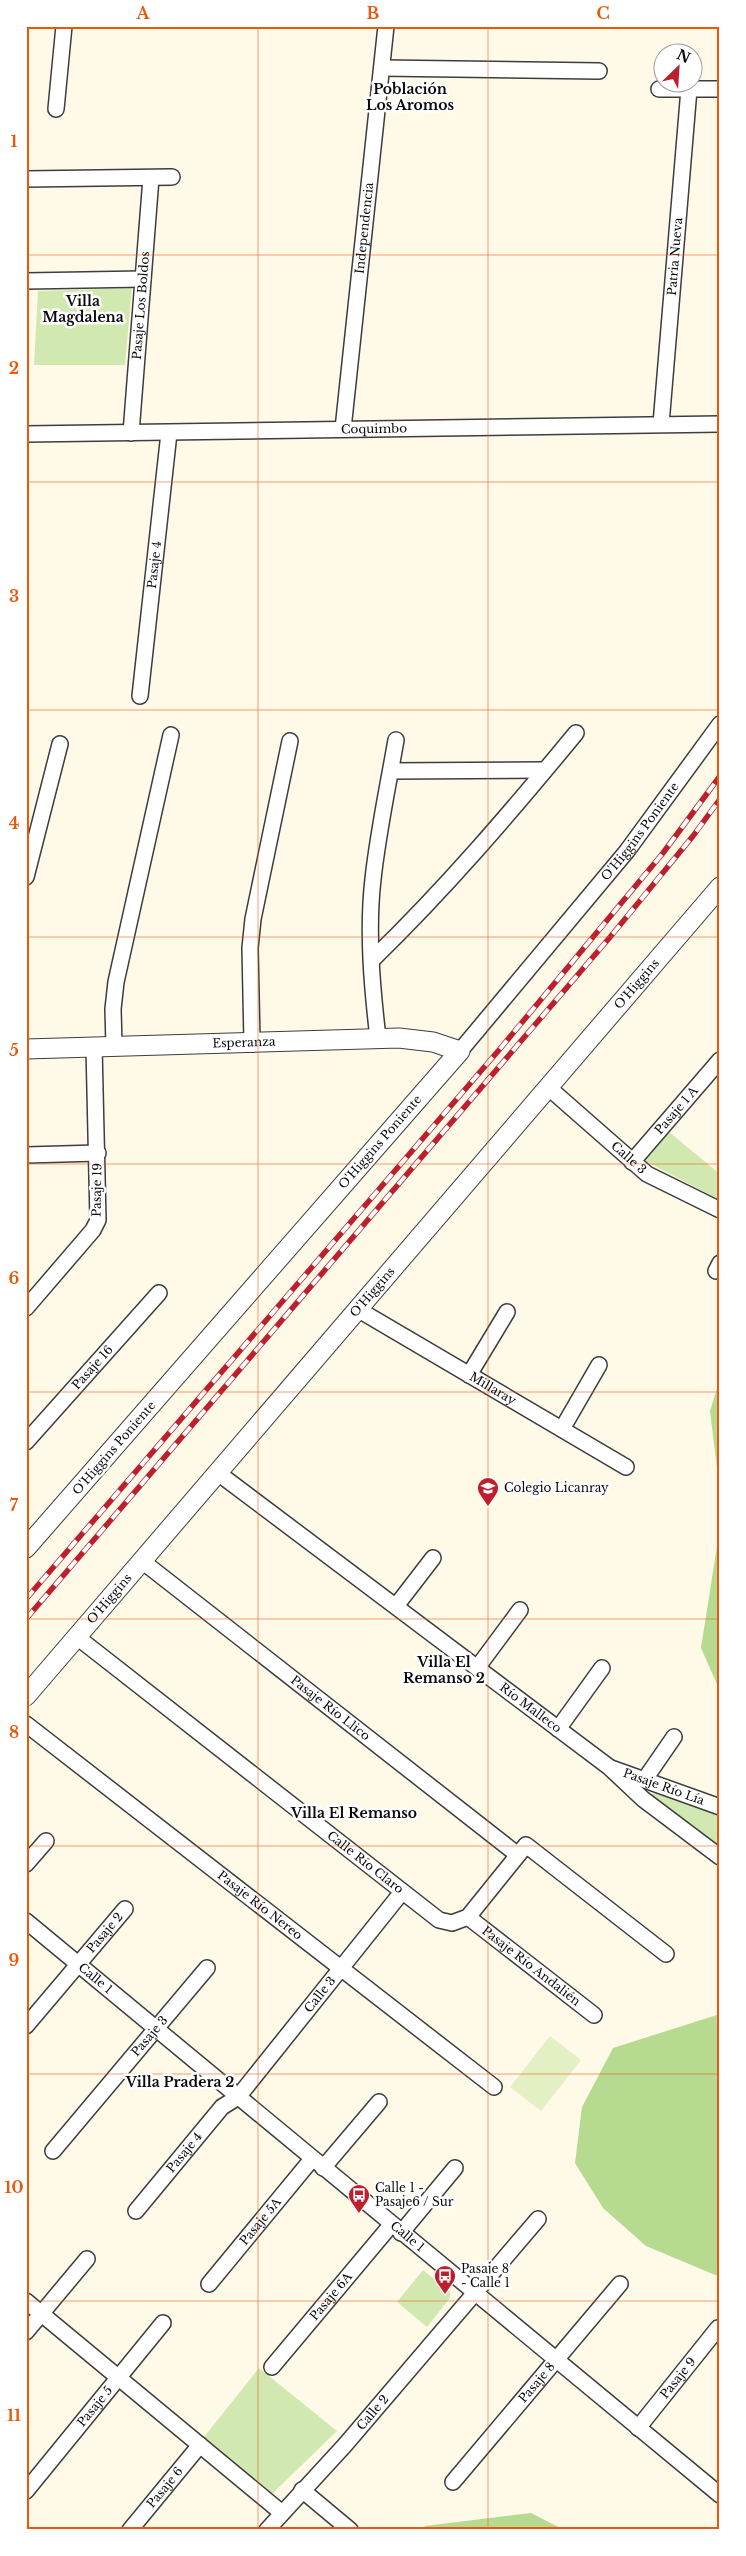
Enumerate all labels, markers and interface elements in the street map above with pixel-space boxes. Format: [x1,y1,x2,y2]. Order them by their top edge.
text: A [136,3,151,23]
text: B [367,3,380,23]
text: C [596,3,610,23]
north arrow [654,42,704,92]
text: N [674,45,693,67]
district label: Población Los Aromos [366,80,455,114]
text: 1 [11,131,18,151]
street label: Independencia [352,181,376,275]
street label: Patria Nueva [664,217,685,296]
street label: Pasaje Los Boldos [129,251,152,360]
district label: Villa Magdalena [42,292,124,326]
text: 2 [9,358,19,378]
street label: Coquimbo [341,421,407,436]
street label: Pasaje 4 [144,540,164,589]
text: 3 [9,586,19,606]
street label: O'Higgins Poniente [598,779,682,883]
text: 4 [9,813,19,833]
street label: O'Higgins [611,956,662,1012]
street label: Esperanza [212,1034,276,1051]
text: 5 [9,1040,19,1060]
street label: Pasaje 1 A [651,1083,701,1137]
street label: O'Higgins Poniente [335,1092,424,1192]
street label: Calle 3 [608,1138,650,1177]
street label: Pasaje 19 [89,1163,104,1217]
street label: O'Higgins [346,1264,398,1320]
text: 6 [9,1268,20,1288]
street label: Pasaje 16 [69,1342,116,1392]
street label: Millaray [467,1369,519,1408]
street label: O'Higgins Poniente [69,1398,158,1498]
school or university icon: Colegio Licanray [476,1476,500,1507]
place label: Colegio Licanray [504,1480,609,1495]
text: 7 [10,1495,19,1515]
street label: O'Higgins [83,1570,135,1627]
district label: Villa El Remanso 2 [403,1653,485,1687]
street label: Pasaje Río Llico [288,1672,373,1744]
street label: Río Malleco [497,1679,565,1736]
text: 8 [9,1722,19,1742]
street label: Pasaje Río Lía [621,1765,707,1808]
district label: Villa El Remanso [290,1804,417,1822]
street label: Calle Río Claro [324,1827,407,1897]
street label: Pasaje Río Nereo [215,1867,306,1943]
street label: Pasaje 2 [83,1909,126,1956]
street label: Pasaje Río Andalién [479,1923,584,2009]
text: 9 [9,1950,20,1970]
street label: Calle 1 [76,1960,116,1996]
street label: Calle 3 [301,1973,338,2015]
street label: Pasaje 3 [128,2013,170,2059]
district label: Villa Pradera 2 [125,2073,234,2091]
street label: Pasaje 4 [163,2129,205,2175]
text: 10 [4,2177,24,2197]
place label: Calle 1 - Pasaje6 / Sur [375,2180,454,2209]
bus stop icon: Calle 1 - Pasaje6 / Sur [347,2183,371,2214]
street label: Pasaje 5A [236,2194,284,2248]
street label: Calle 1 [388,2218,428,2255]
place label: Pasaje 8 - Calle 1 [461,2261,510,2290]
bus stop icon: Pasaje 8 - Calle 1 [433,2264,457,2295]
street label: Pasaje 6A [306,2269,356,2323]
street label: Pasaje 9 [657,2354,699,2401]
street label: Pasaje 8 [515,2359,558,2406]
street label: Pasaje 5 [74,2383,115,2429]
street label: Calle 2 [353,2391,392,2433]
text: 11 [7,2405,21,2425]
street label: Pasaje 6 [143,2463,186,2511]

